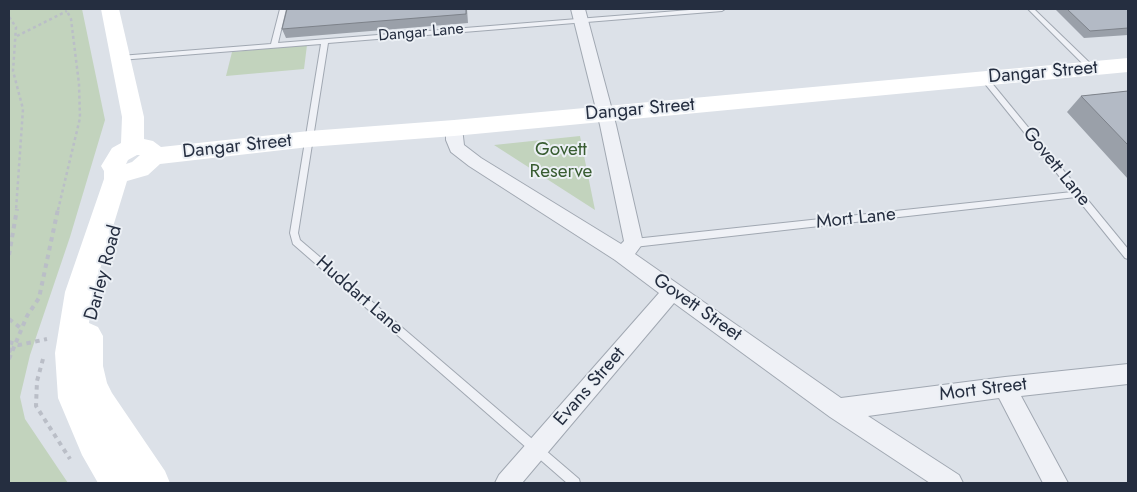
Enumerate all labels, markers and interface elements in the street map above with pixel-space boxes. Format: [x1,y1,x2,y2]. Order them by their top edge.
street label: Dangar Lane [378,20,464,46]
street label: Dangar Street [987,57,1099,89]
street label: Dangar Street [584,94,696,126]
street label: Govett Lane [1017,123,1095,211]
street label: Dangar Street [181,130,293,164]
park label: Govett Reserve [530,139,592,183]
street label: Mort Lane [815,203,897,235]
street label: Darley Road [80,223,128,323]
street label: Huddart Lane [311,252,407,340]
street label: Govett Street [648,269,746,347]
street label: Evans Street [550,343,630,431]
street label: Mort Street [938,373,1028,407]

